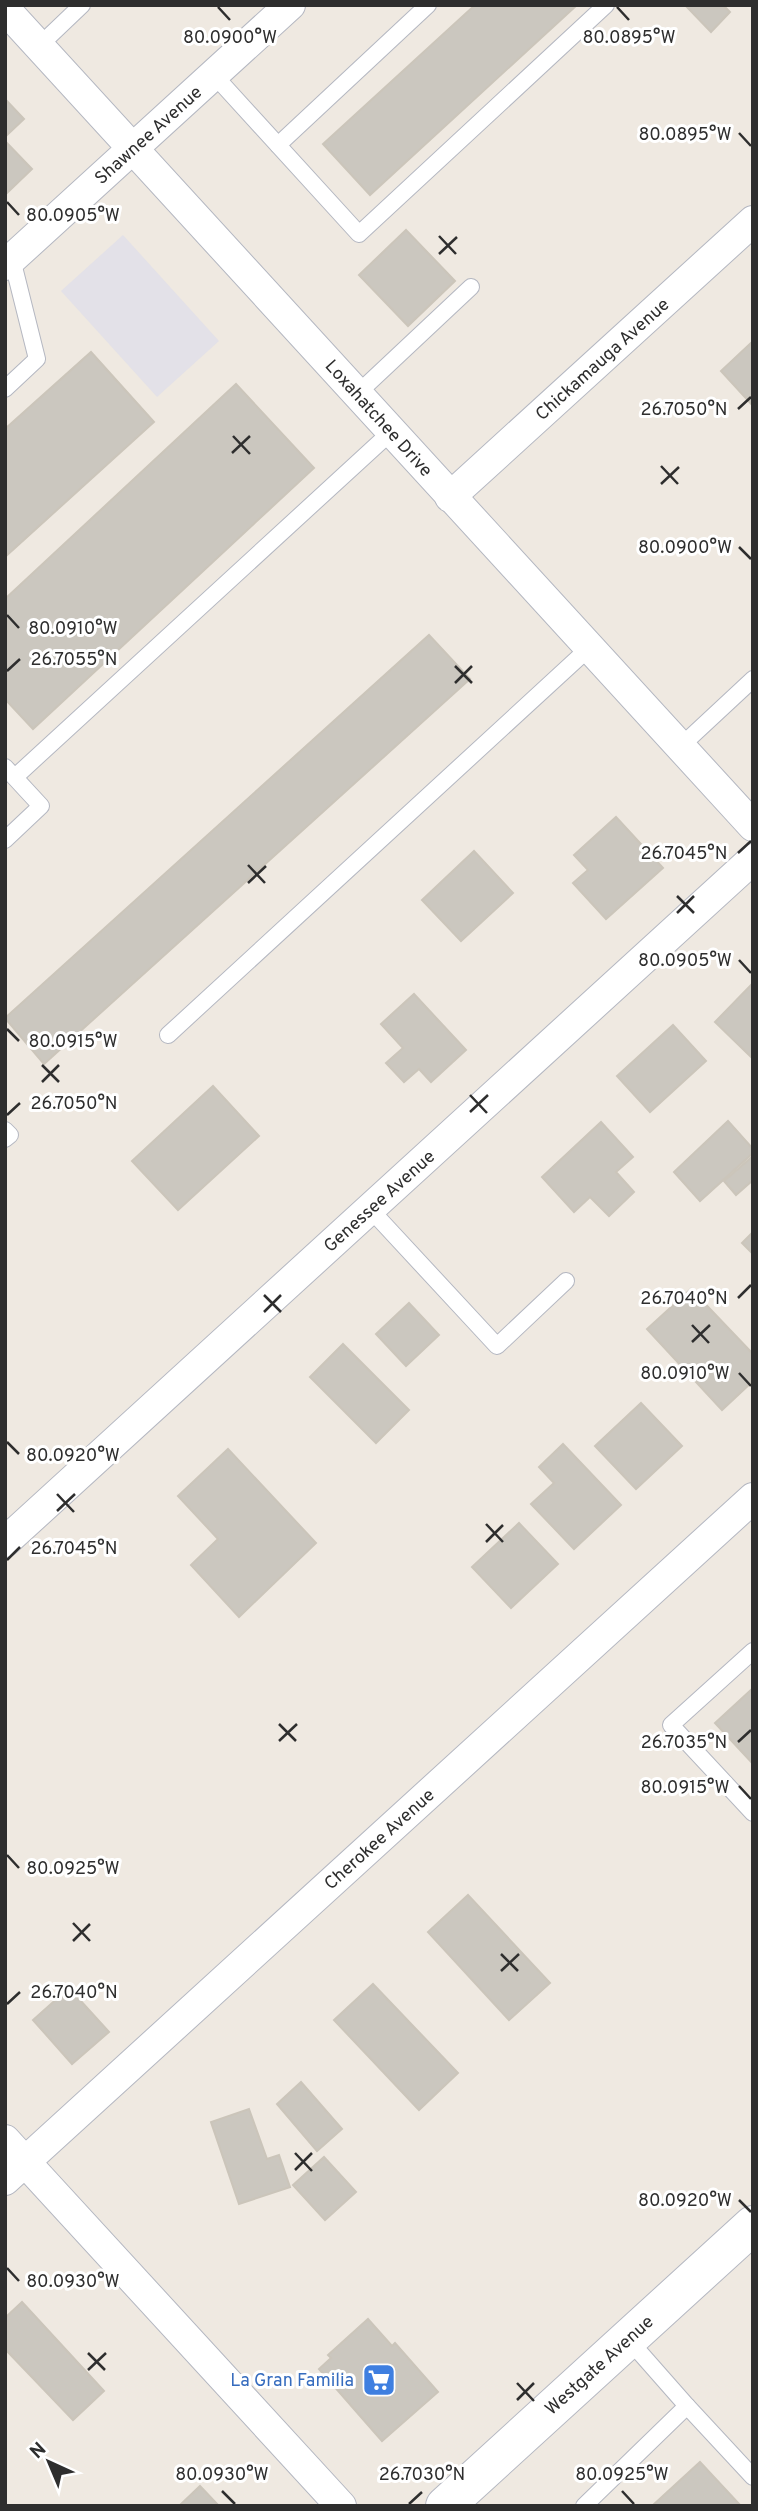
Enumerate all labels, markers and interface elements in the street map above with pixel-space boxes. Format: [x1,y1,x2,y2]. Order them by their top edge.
text: 80.0900°W [183,27,277,50]
text: 80.0895°W [582,27,676,50]
street label: Shawnee Avenue [90,82,208,190]
text: 80.0895°W [638,124,732,147]
text: 80.0905°W [26,205,120,228]
street label: Chickamauga Avenue [531,294,675,426]
street label: Loxahatchee Drive [319,356,437,482]
text: 26.7050°N [640,399,728,422]
text: 80.0900°W [638,537,732,560]
text: 80.0910°W [28,618,118,641]
text: 26.7055°N [31,649,117,672]
text: 26.7045°N [641,843,727,866]
text: 80.0905°W [638,950,732,973]
text: 80.0915°W [28,1031,118,1054]
text: 26.7050°N [30,1093,118,1116]
street label: Genessee Avenue [319,1146,441,1258]
text: 26.7040°N [640,1288,728,1311]
text: 80.0910°W [640,1363,730,1386]
text: 80.0920°W [26,1445,120,1468]
text: 26.7045°N [31,1538,117,1561]
text: 26.7035°N [641,1732,727,1755]
text: 80.0915°W [640,1777,730,1800]
street label: Cherokee Avenue [320,1784,440,1896]
text: 80.0925°W [26,1858,120,1881]
text: 26.7040°N [30,1982,118,2005]
text: 80.0920°W [638,2190,732,2213]
text: 80.0930°W [26,2271,120,2294]
street label: Westgate Avenue [541,2311,659,2421]
supermarket icon: La Gran Familia [360,2361,398,2399]
place label: La Gran Familia [230,2370,354,2393]
north arrow [14,2427,84,2497]
text: N [25,2438,52,2465]
text: 80.0930°W [175,2464,269,2487]
text: 26.7030°N [379,2464,465,2487]
text: 80.0925°W [575,2464,669,2487]

